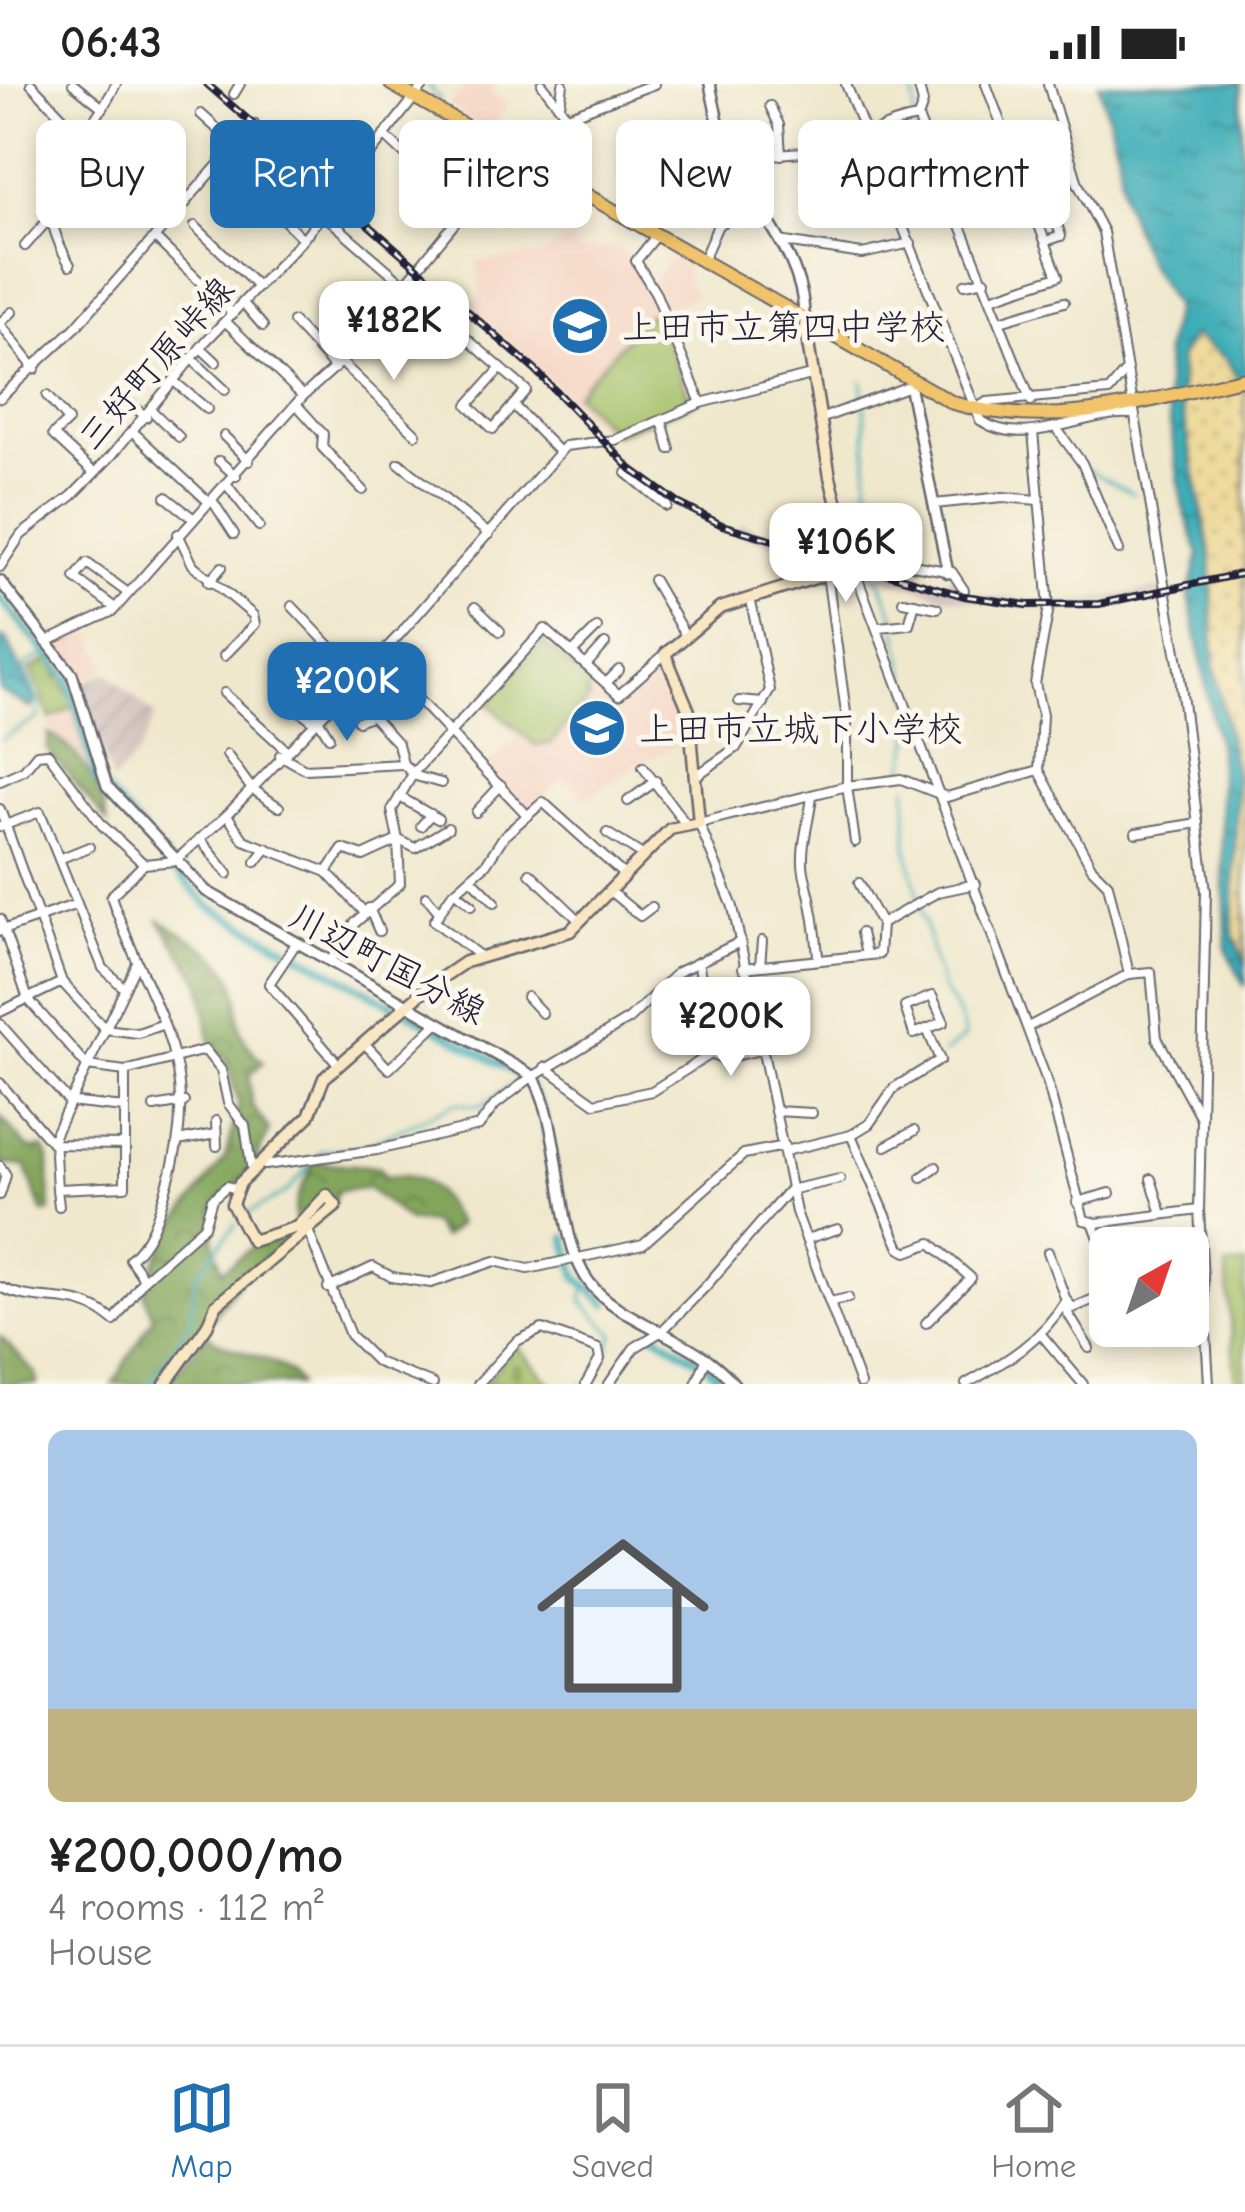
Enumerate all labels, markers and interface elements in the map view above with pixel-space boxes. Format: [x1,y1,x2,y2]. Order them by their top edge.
text: 06:43 [60,16,162,68]
chip: Buy [36,120,186,228]
chip: Rent [210,120,375,228]
chip: Filters [399,120,592,228]
chip: New [616,120,774,228]
chip: Apartment [798,120,1070,228]
street label: 三好町原峠線 [70,269,242,459]
pin: ¥182K [310,281,478,383]
school or university icon: 上田市立第四中学校 [549,295,611,357]
text: ¥182K [346,297,442,342]
place label: 上田市立第四中学校 [622,307,946,348]
pin: ¥106K [762,503,930,605]
text: ¥106K [796,519,896,564]
pin: ¥200K [263,642,431,744]
text: ¥200K [294,658,400,703]
school or university icon: 上田市立城下小学校 [566,697,628,759]
place label: 上田市立城下小学校 [639,709,963,750]
street label: 川辺町国分線 [282,896,492,1033]
pin: ¥200K [647,977,815,1079]
text: ¥200K [678,993,784,1038]
north arrow [1089,1227,1209,1347]
map controls [1089,1227,1209,1347]
icon: home [515,1508,731,1724]
text: ¥200,000/mo [48,1826,343,1885]
text: 4 rooms · 112 m² [48,1885,324,1930]
text: House [48,1930,152,1975]
tab: Map [169,2075,235,2185]
tab: Saved [572,2075,654,2185]
tab: Home [991,2075,1076,2185]

